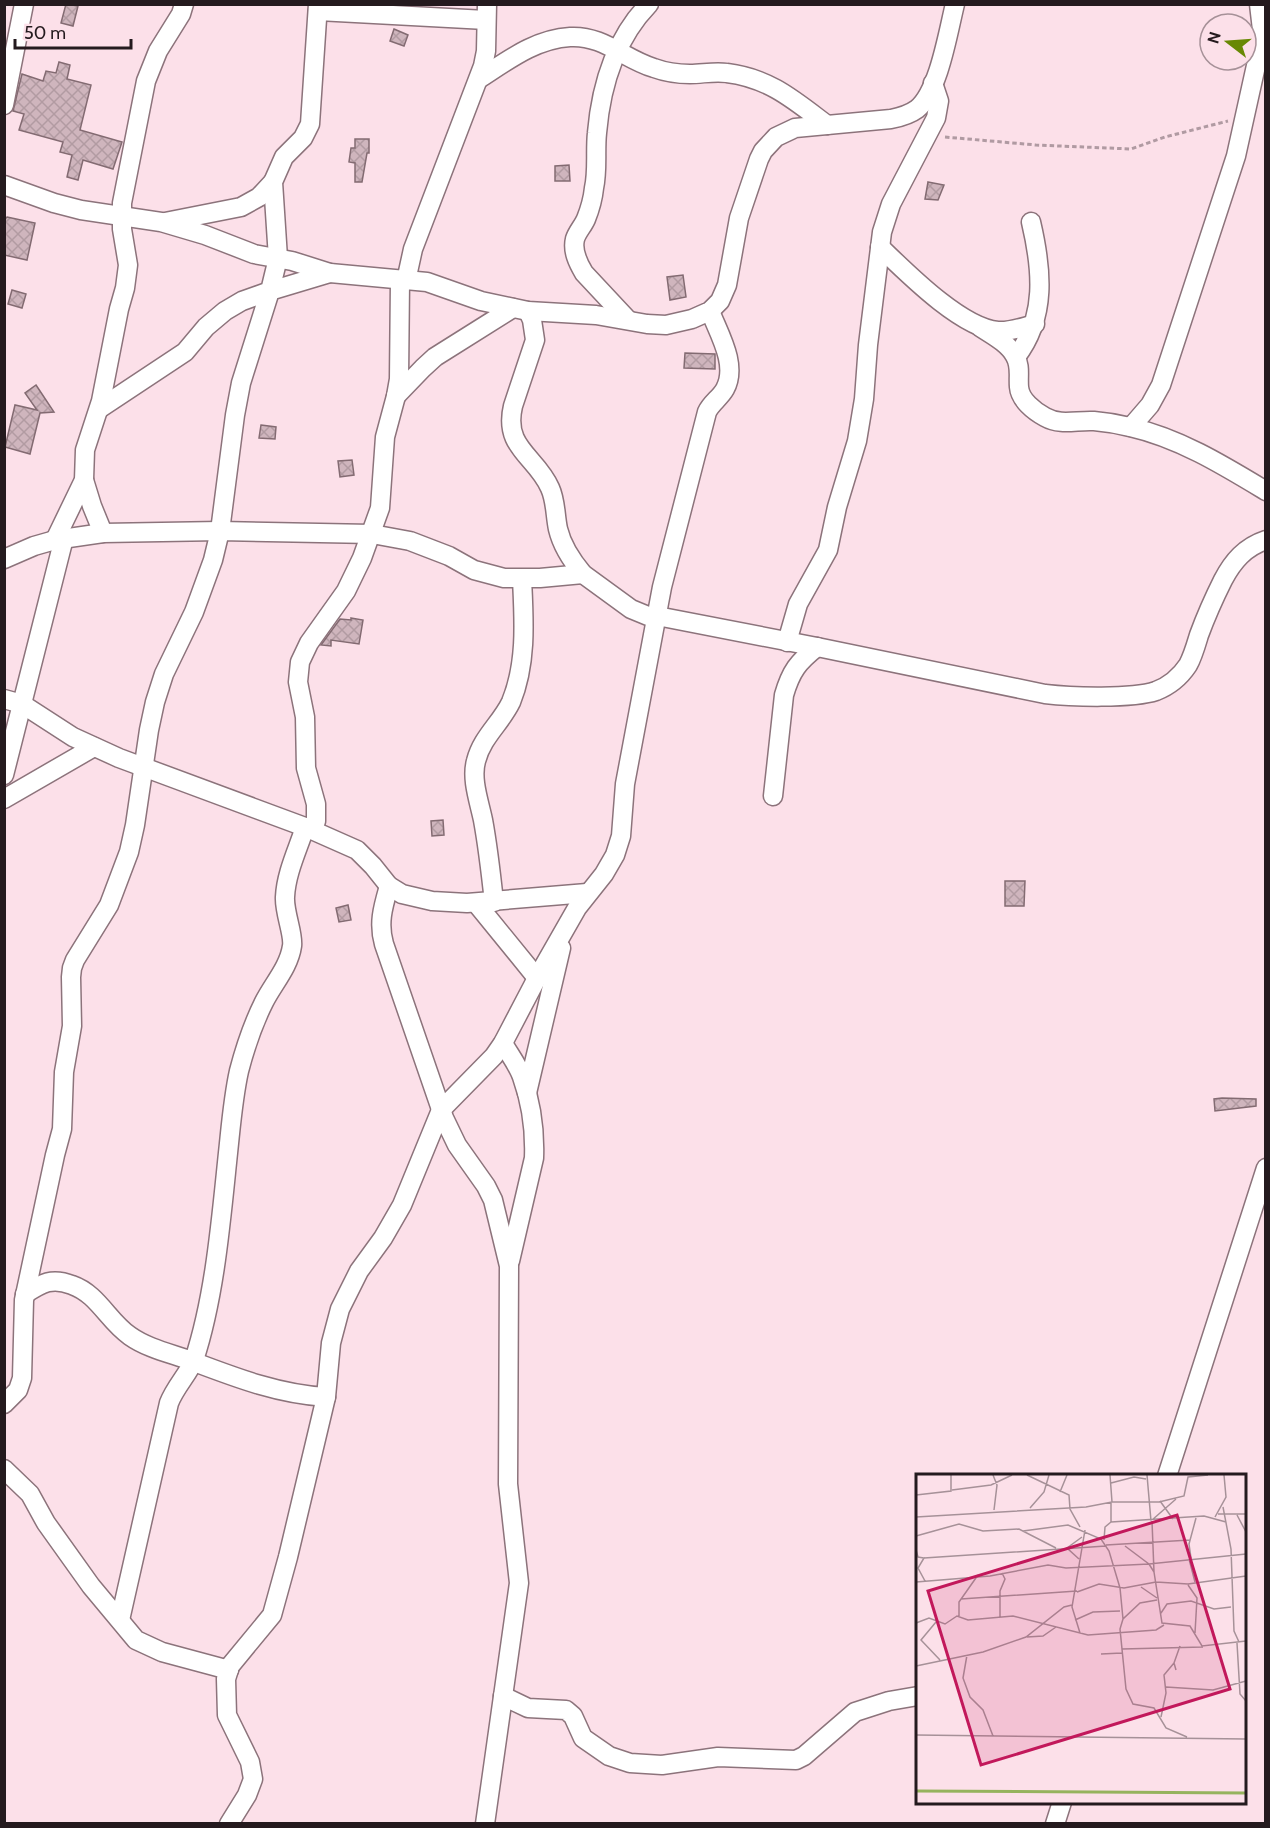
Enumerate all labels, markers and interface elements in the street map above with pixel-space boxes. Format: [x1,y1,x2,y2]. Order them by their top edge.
scale bar [15,12,130,50]
north arrow [1198,12,1258,72]
text: 50 m [24,22,66,44]
text: N [1203,30,1225,46]
inset map [916,1474,1246,1804]

